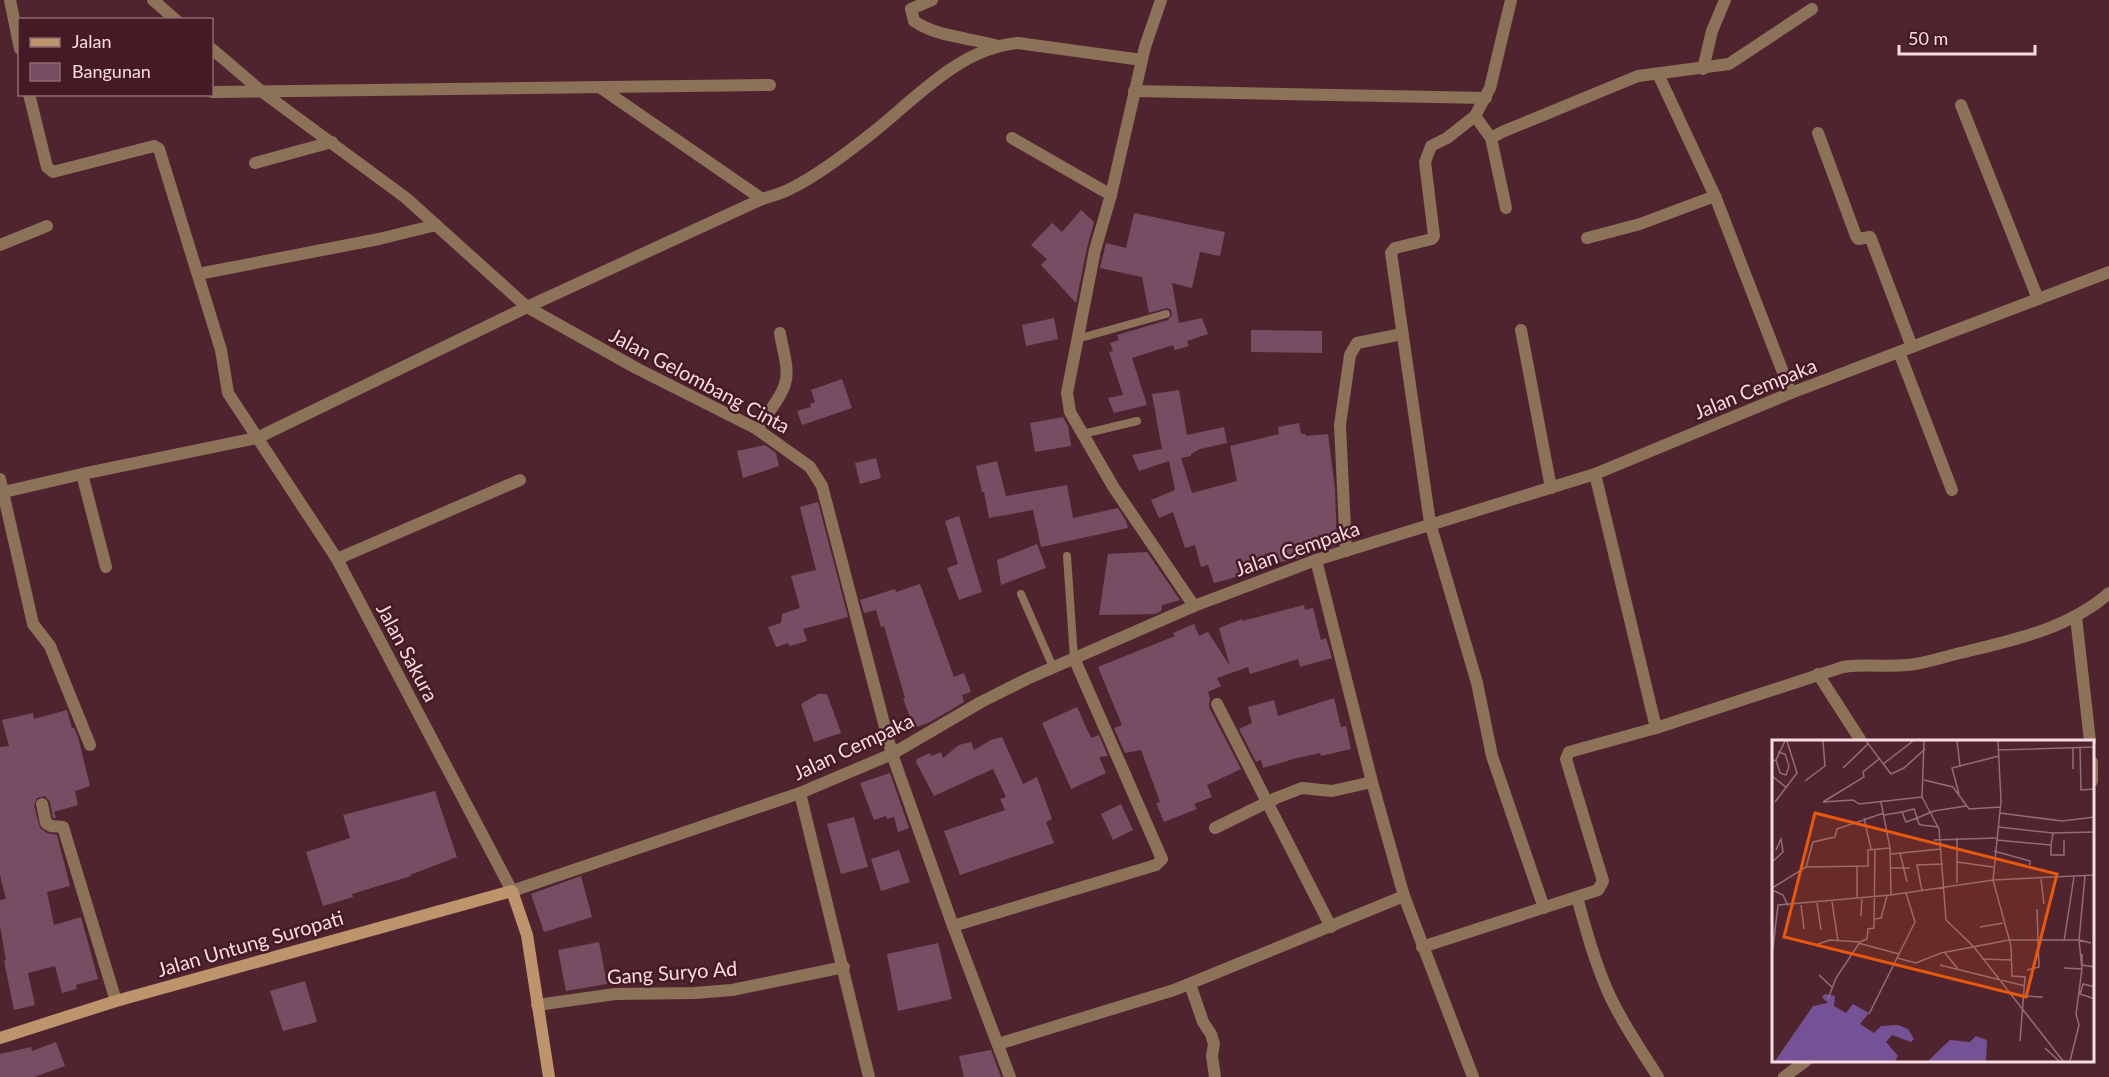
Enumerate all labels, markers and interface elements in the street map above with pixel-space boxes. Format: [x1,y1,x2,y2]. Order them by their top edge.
legend [18,18,213,96]
scale bar [1899,18,2036,56]
text: 50 m [1908,27,1948,49]
text: Jalan [72,30,111,52]
text: Bangunan [72,60,151,82]
street label: Jalan Gelombang Cinta [606,322,794,438]
street label: Jalan Cempaka [1690,352,1820,424]
street label: Jalan Cempaka [1231,515,1363,581]
street label: Jalan Sakura [372,599,444,705]
street label: Jalan Cempaka [789,708,917,784]
inset map [1772,740,2094,1062]
street label: Jalan Untung Suropati [154,905,346,981]
street label: Gang Suryo Ad [606,955,738,989]

